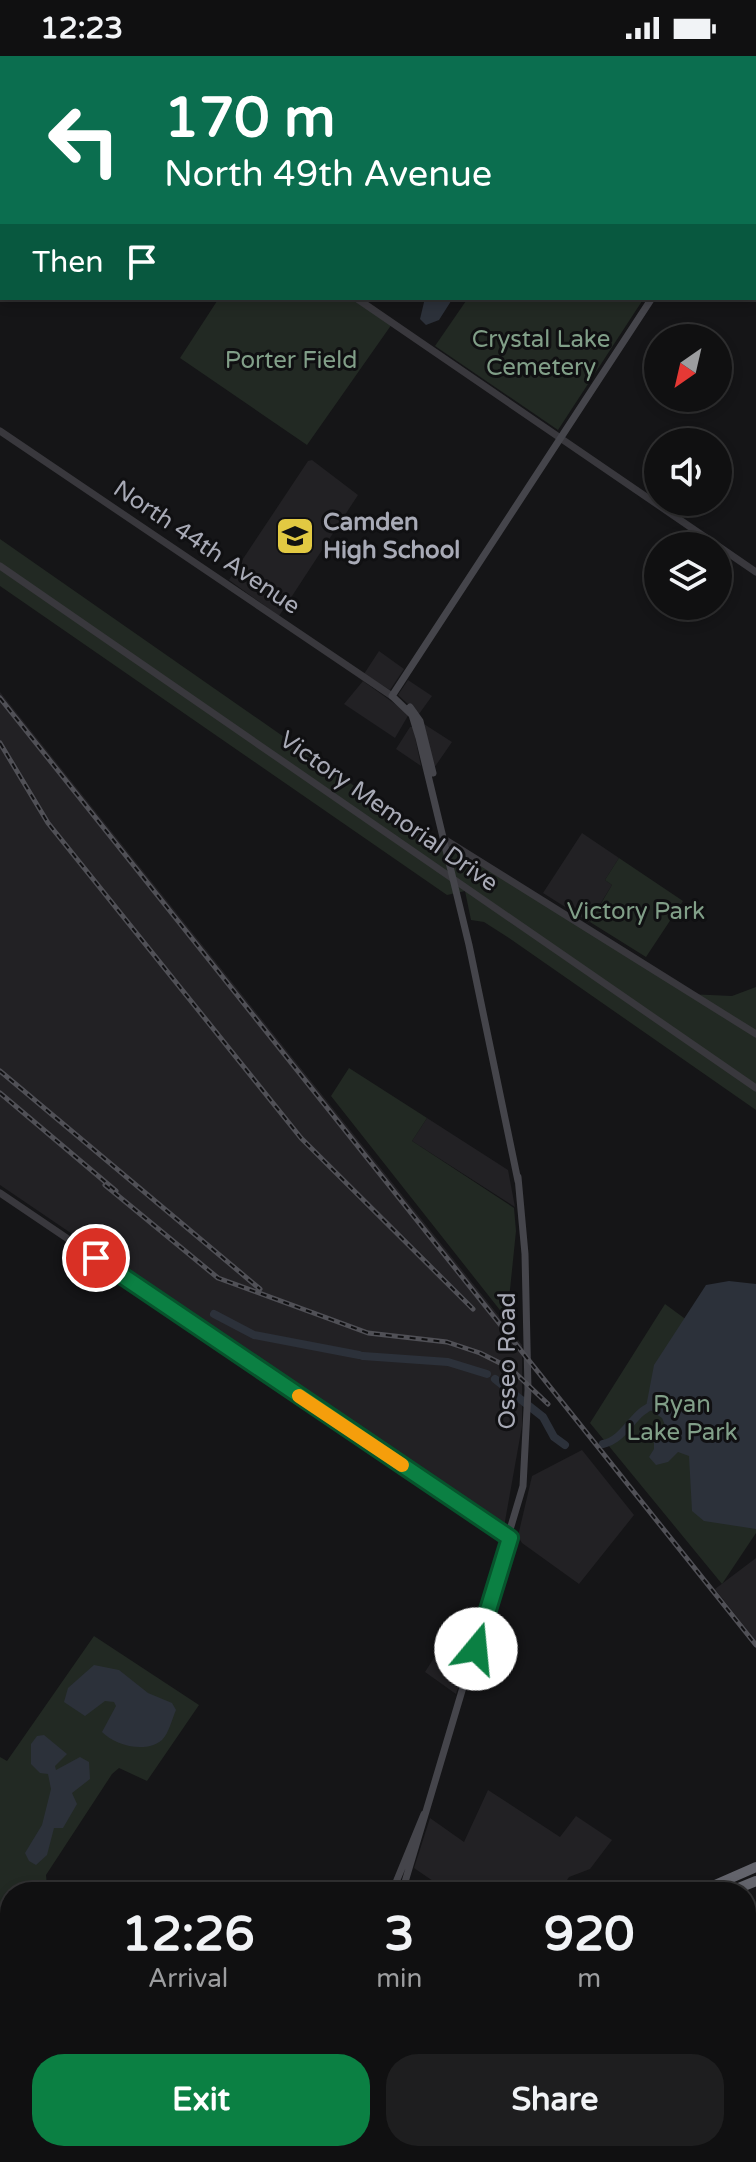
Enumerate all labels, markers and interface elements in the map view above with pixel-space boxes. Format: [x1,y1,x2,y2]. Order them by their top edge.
text: 12:23 [40,10,123,47]
text: 170 m [164,85,335,152]
icon: left [32,88,136,192]
text: North 49th Avenue [164,153,492,196]
icon: arrive [120,240,164,284]
text: Then [32,244,104,281]
north arrow [644,324,732,412]
map controls [644,324,732,620]
park label: Crystal Lake Cemetery [472,325,610,382]
park label: Porter Field [225,346,357,375]
button: sound [644,428,732,516]
street label: North 44th Avenue [108,474,306,621]
place label: Camden High School [323,508,460,565]
school or university icon: Camden High School [274,515,316,557]
button: layers [644,532,732,620]
street label: Victory Memorial Drive [274,725,504,898]
park label: Victory Park [567,897,705,926]
pin [62,1224,130,1292]
icon: arrive [74,1236,118,1280]
street label: Osseo Road [493,1292,522,1430]
park label: Ryan Lake Park [626,1390,738,1447]
position arrow [434,1607,518,1691]
text: 12:26 [122,1906,255,1964]
text: 3 [384,1906,414,1964]
text: 920 [544,1906,634,1964]
text: Arrival [148,1963,228,1994]
text: min [376,1963,422,1994]
text: m [577,1963,601,1994]
button: Exit [32,2054,370,2146]
button: Share [386,2054,724,2146]

